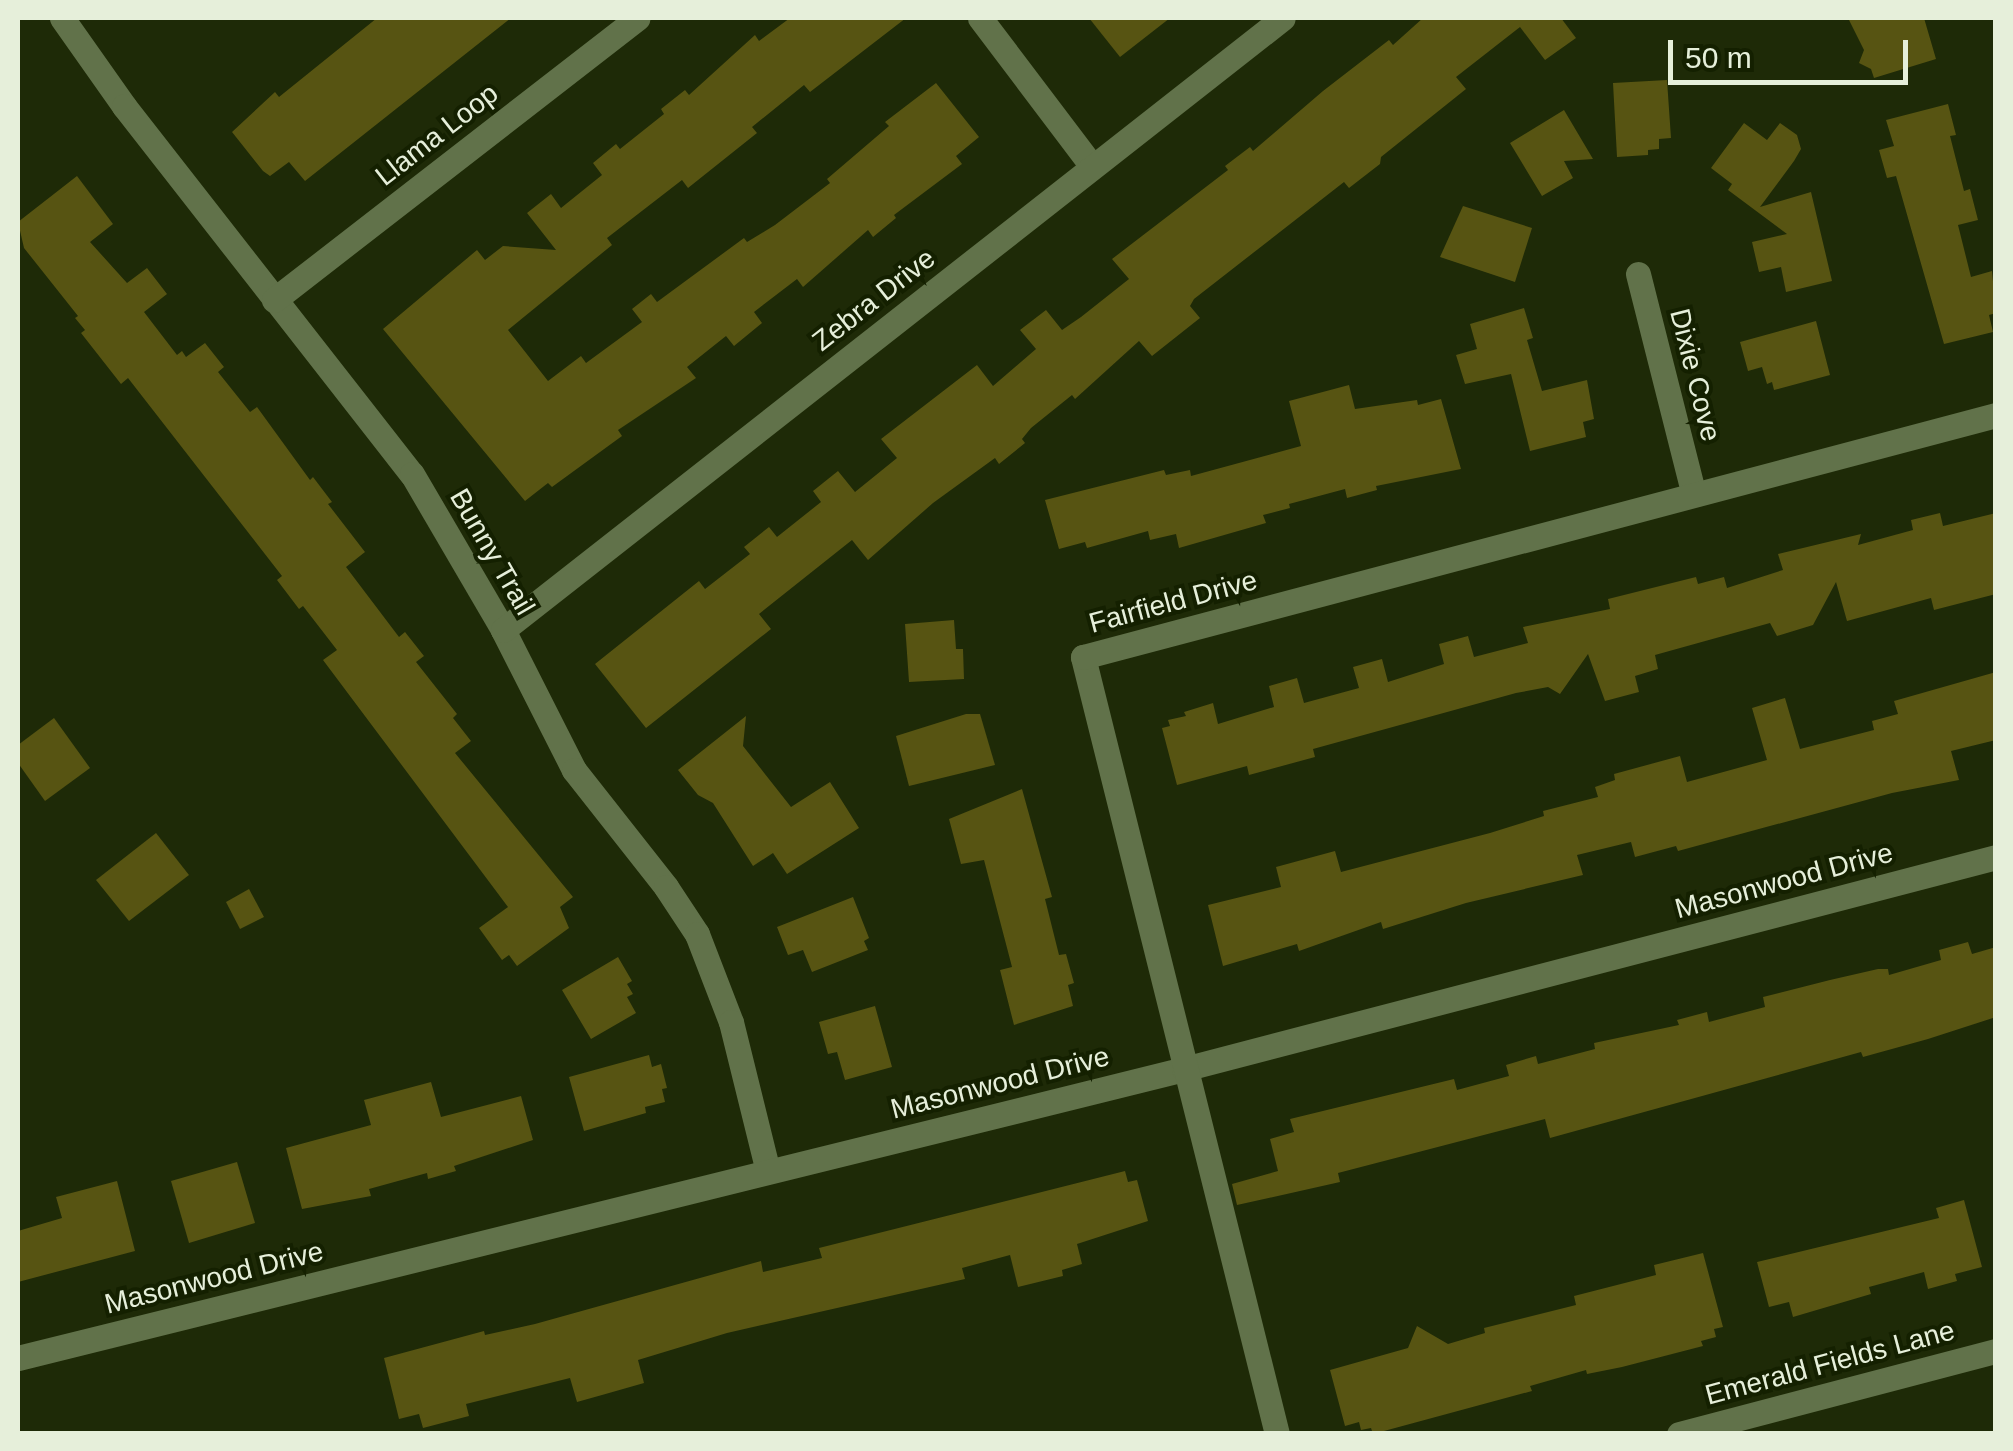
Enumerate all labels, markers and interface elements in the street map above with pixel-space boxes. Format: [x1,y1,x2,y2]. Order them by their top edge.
scale bar [1673,20,1913,82]
text: 50 m [1685,41,1752,74]
street label: Llama Loop [369,77,505,193]
street label: Zebra Drive [806,242,942,358]
street label: Dixie Cove [1662,305,1728,445]
street label: Bunny Trail [442,483,542,621]
street label: Fairfield Drive [1085,563,1261,641]
street label: Masonwood Drive [1671,836,1897,926]
street label: Masonwood Drive [887,1040,1113,1126]
street label: Masonwood Drive [101,1235,327,1321]
street label: Emerald Fields Lane [1702,1314,1958,1412]

